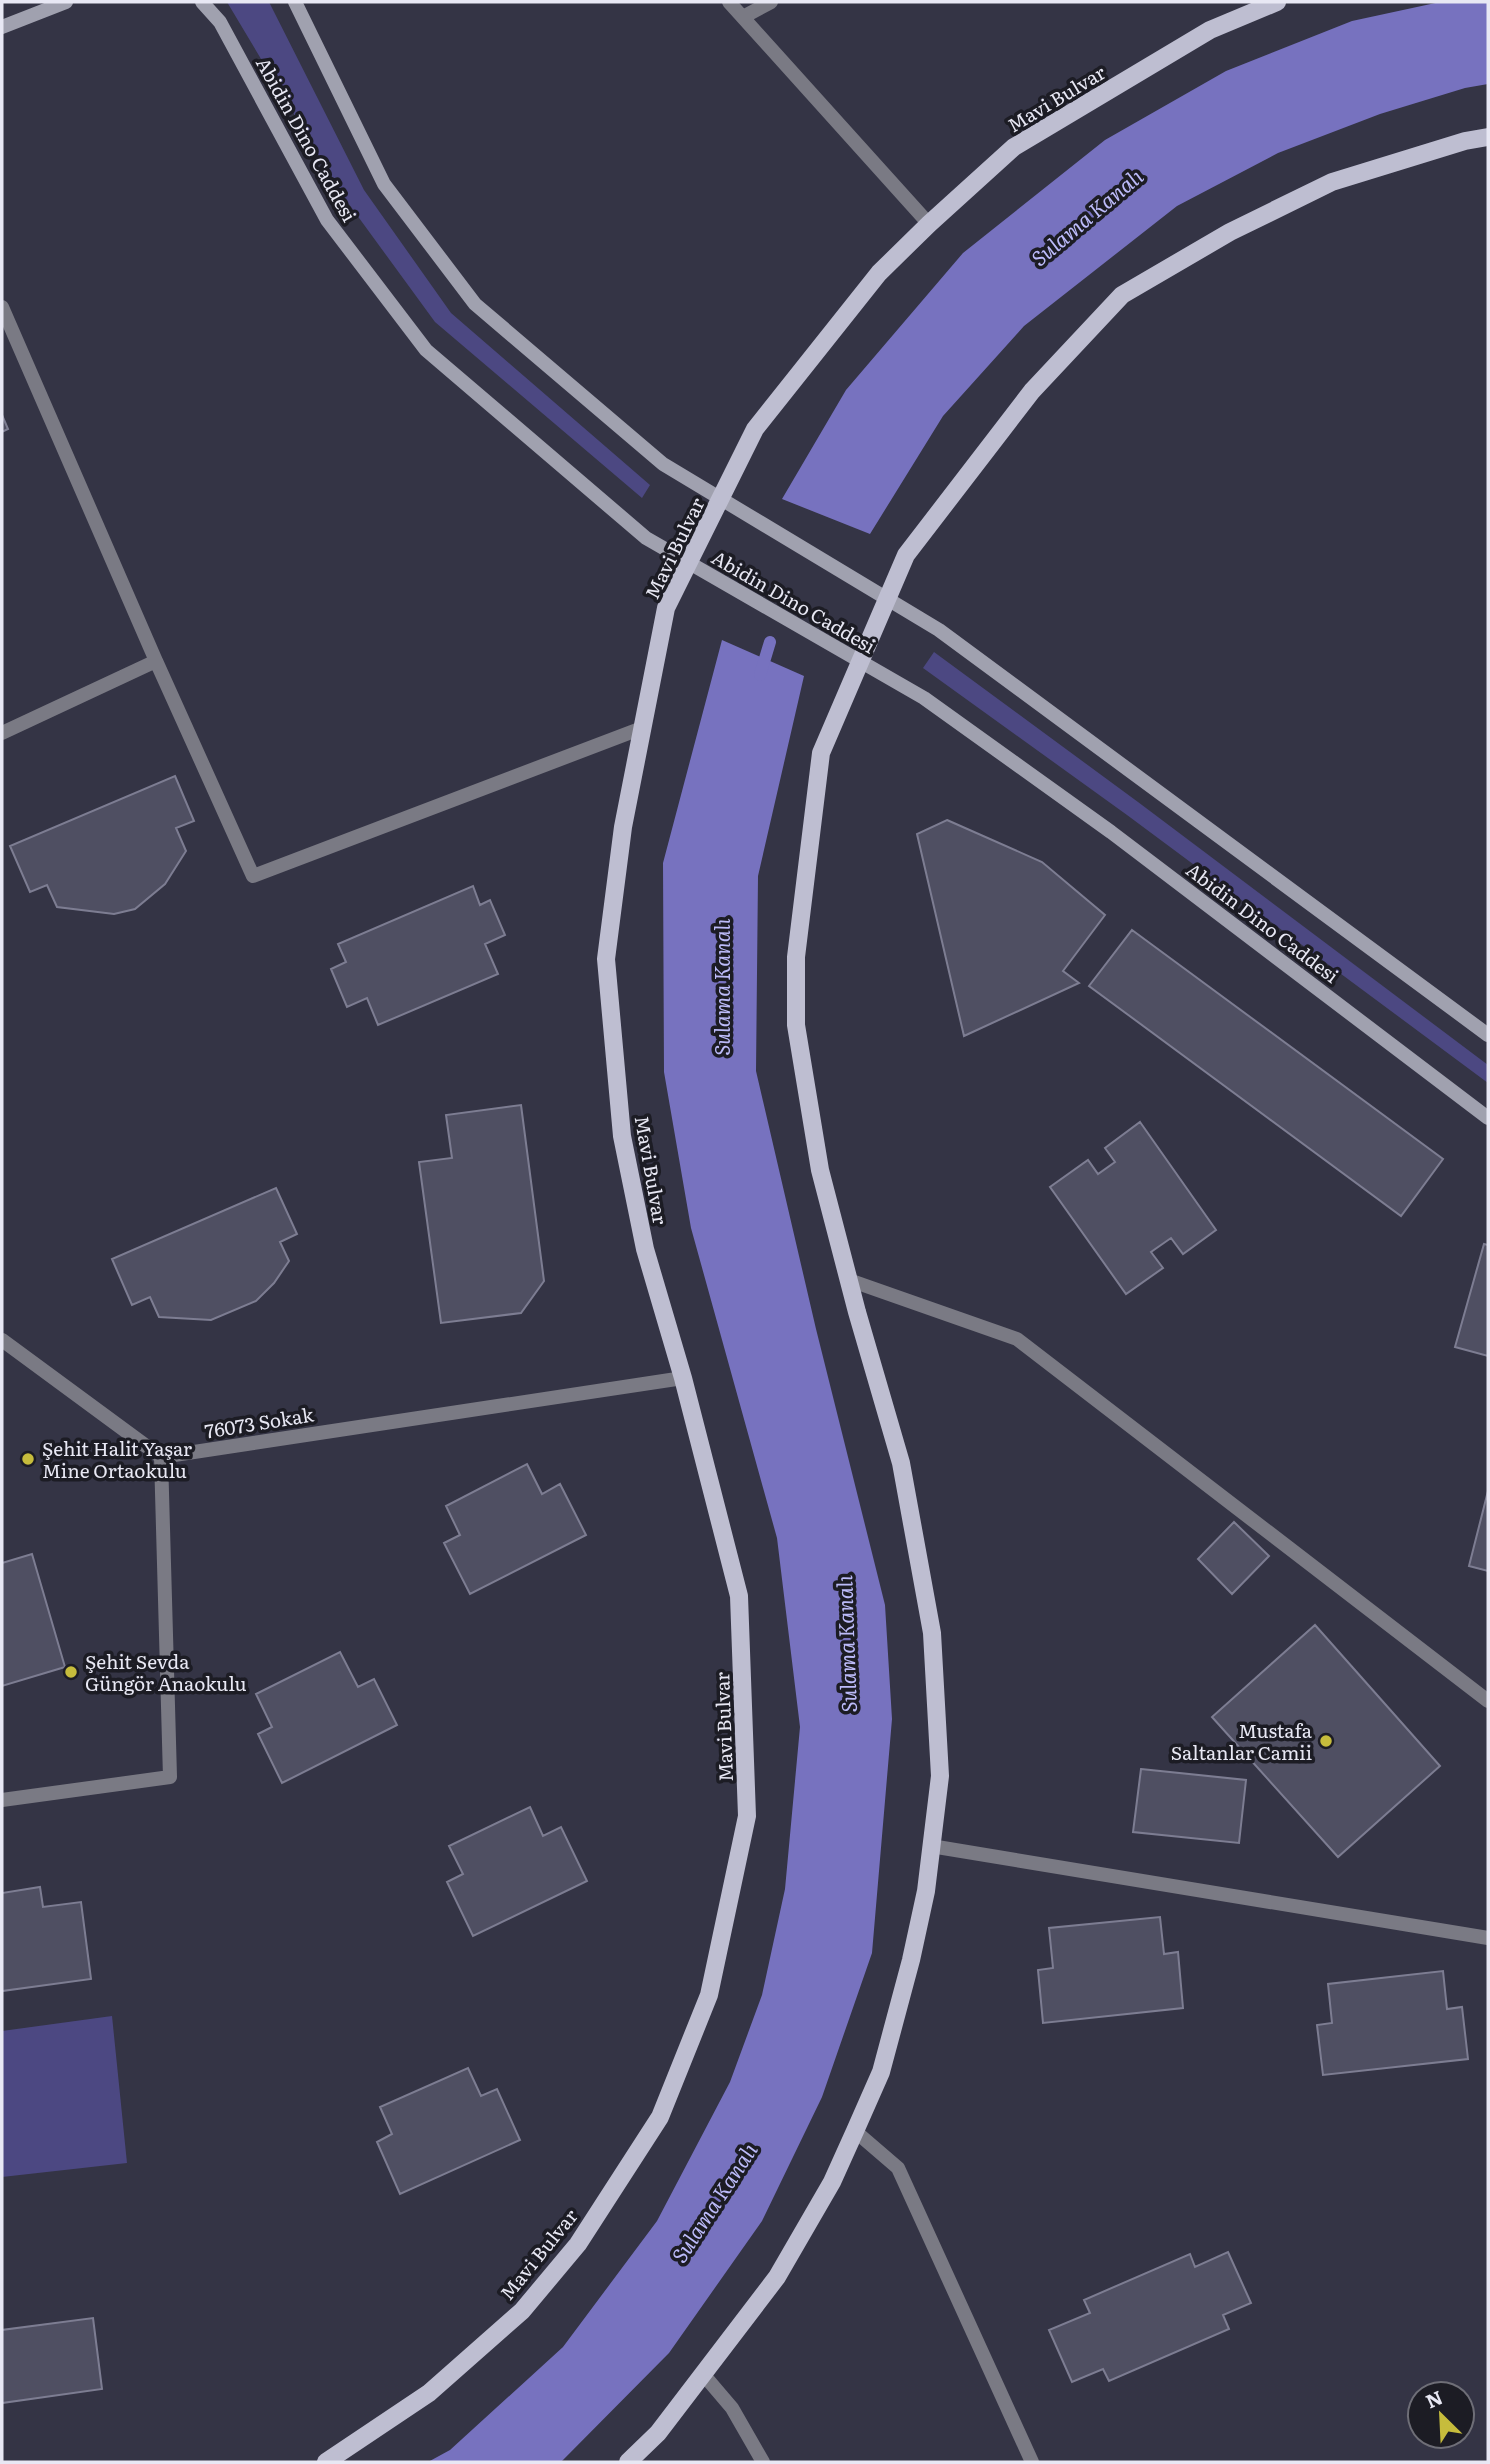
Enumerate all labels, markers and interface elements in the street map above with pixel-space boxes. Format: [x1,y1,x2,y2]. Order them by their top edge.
street label: Abidin Dino Caddesi [250,51,364,227]
street label: Mavi Bulvar [1002,58,1110,138]
water label: Sulama Kanalı [1023,160,1149,272]
street label: Mavi Bulvar [637,492,711,604]
street label: Abidin Dino Caddesi [707,543,881,659]
street label: Abidin Dino Caddesi [1181,855,1345,989]
water label: Sulama Kanalı [705,918,736,1056]
street label: Mavi Bulvar [629,1113,675,1227]
street label: 76073 Sokak [203,1400,316,1444]
place label: Şehit Halit Yaşar Mine Ortaokulu [42,1434,192,1484]
marker: Şehit Halit Yaşar Mine Ortaokulu [20,1451,36,1467]
water label: Sulama Kanalı [827,1574,863,1713]
place label: Şehit Sevda Güngör Anaokulu [85,1647,247,1697]
marker: Şehit Sevda Güngör Anaokulu [63,1664,79,1680]
street label: Mavi Bulvar [707,1672,739,1782]
place label: Mustafa Saltanlar Camii [1171,1716,1313,1766]
marker: Mustafa Saltanlar Camii [1318,1733,1334,1749]
water label: Sulama Kanalı [663,2135,764,2268]
street label: Mavi Bulvar [493,2202,583,2305]
north arrow [1406,2380,1476,2450]
text: N [1421,2383,1447,2415]

